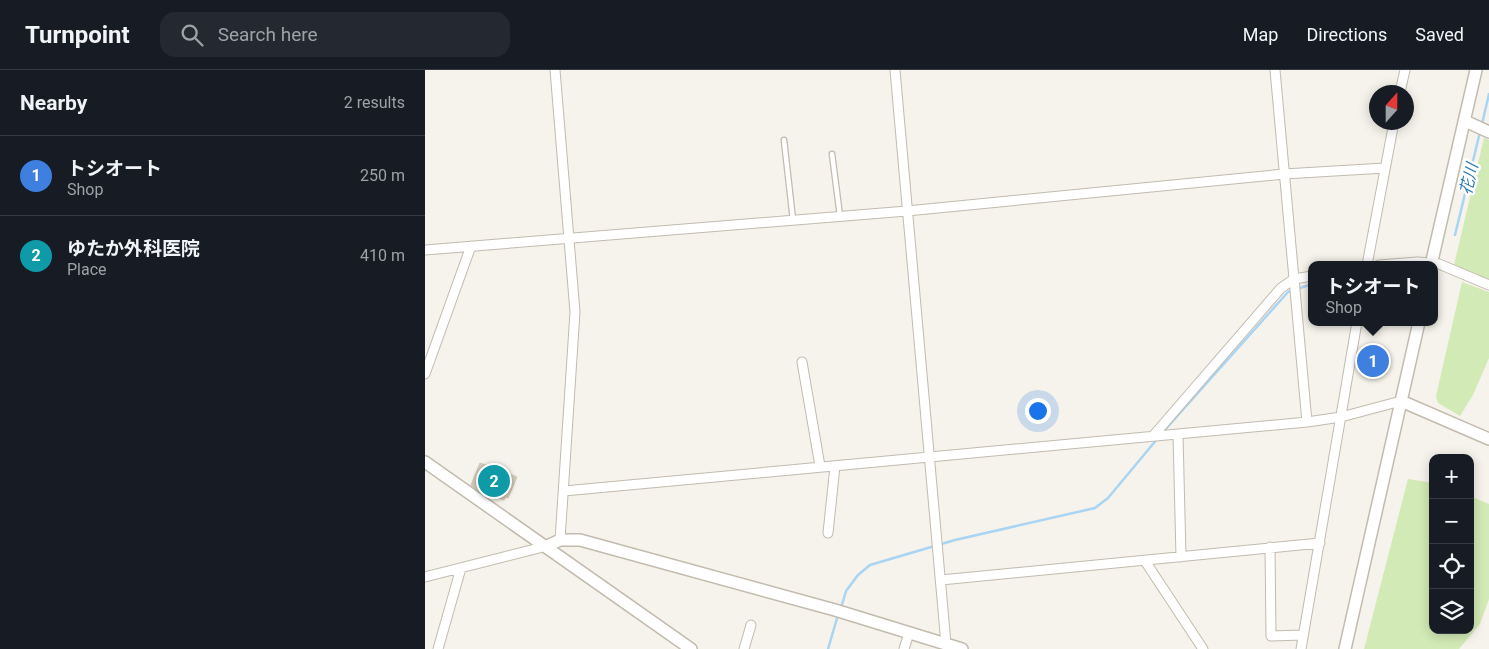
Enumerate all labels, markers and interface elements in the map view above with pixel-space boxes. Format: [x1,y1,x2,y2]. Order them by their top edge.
search box [160,12,510,57]
text: Turnpoint [25,21,130,49]
icon: search [178,21,206,49]
text: Search here [218,23,318,46]
text: Map [1243,24,1278,45]
text: Directions [1306,24,1387,45]
text: Saved [1415,24,1464,45]
north arrow [1369,85,1414,130]
text: Nearby [20,91,87,115]
text: 2 results [344,93,405,112]
text: トシオート [67,157,162,180]
water label: 花川 [1456,159,1482,197]
text: 1 [31,166,41,185]
text: 250 m [360,166,405,185]
text: Shop [67,180,103,199]
text: ゆたか外科医院 [67,237,200,260]
text: 2 [31,246,41,265]
text: 410 m [360,246,405,265]
text: Place [67,260,107,279]
popup [1308,261,1438,326]
text: トシオート [1325,275,1421,298]
text: Shop [1325,298,1362,317]
pin: 1 [1357,342,1389,380]
your location [1025,398,1051,424]
map controls [1429,454,1474,634]
button: + [1429,454,1474,499]
pin: 2 [478,462,510,500]
button: − [1429,499,1474,544]
button: locate [1429,544,1474,589]
button: layers [1429,589,1474,634]

